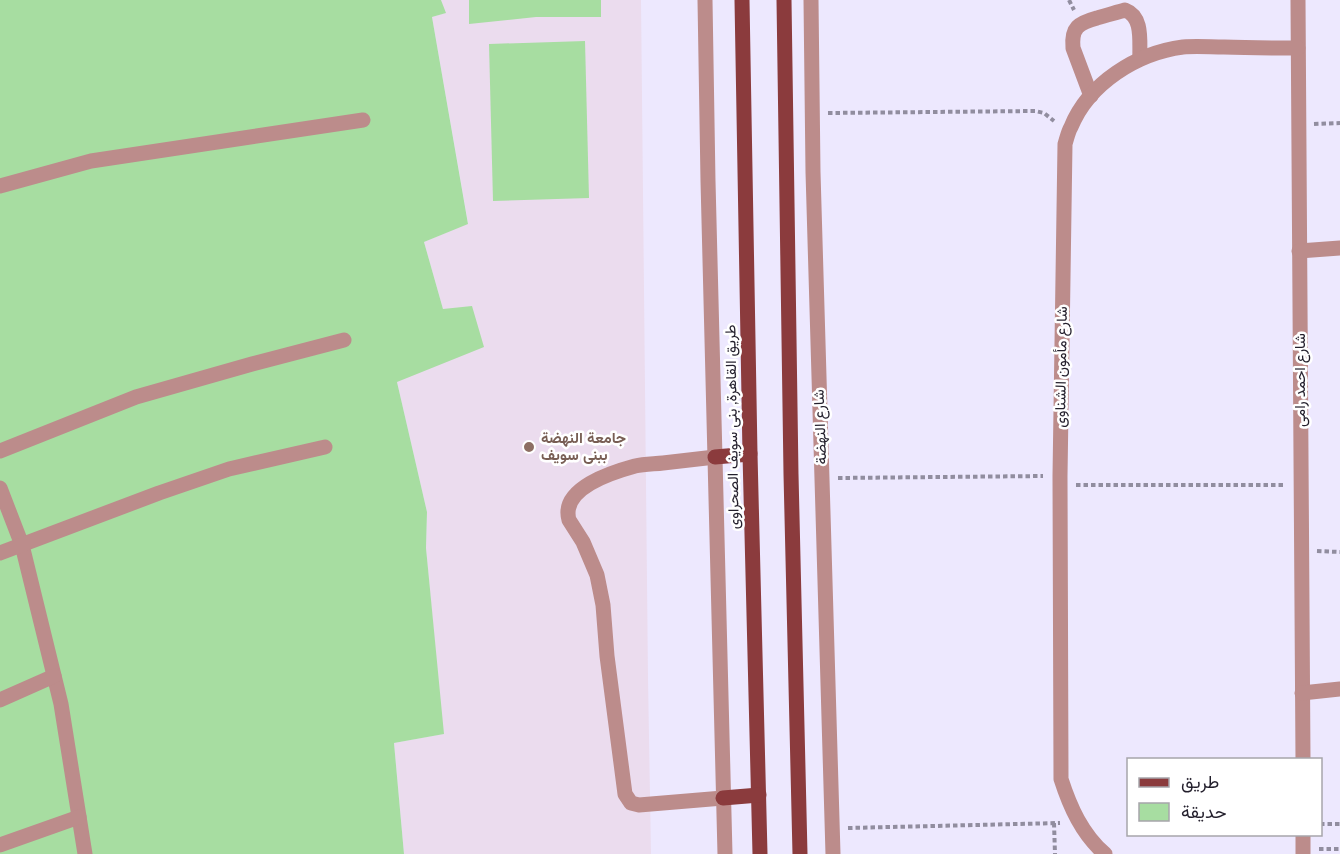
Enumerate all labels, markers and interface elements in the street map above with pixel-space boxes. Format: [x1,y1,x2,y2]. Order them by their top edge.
street label: شارع مأمون الشناوى [1050,306,1073,428]
street label: طريق القاهرة, بنى سويف الصحراوى [720,324,744,529]
street label: شارع احمد رامى [1290,333,1311,427]
street label: شارع النهضة [809,389,832,465]
place label: جامعة النهضة ببنى سويف [541,428,626,464]
marker: جامعة النهضة ببنى سويف [522,440,536,454]
legend [1127,758,1322,836]
text: طريق [1181,771,1219,793]
text: حديقة [1181,801,1227,823]

